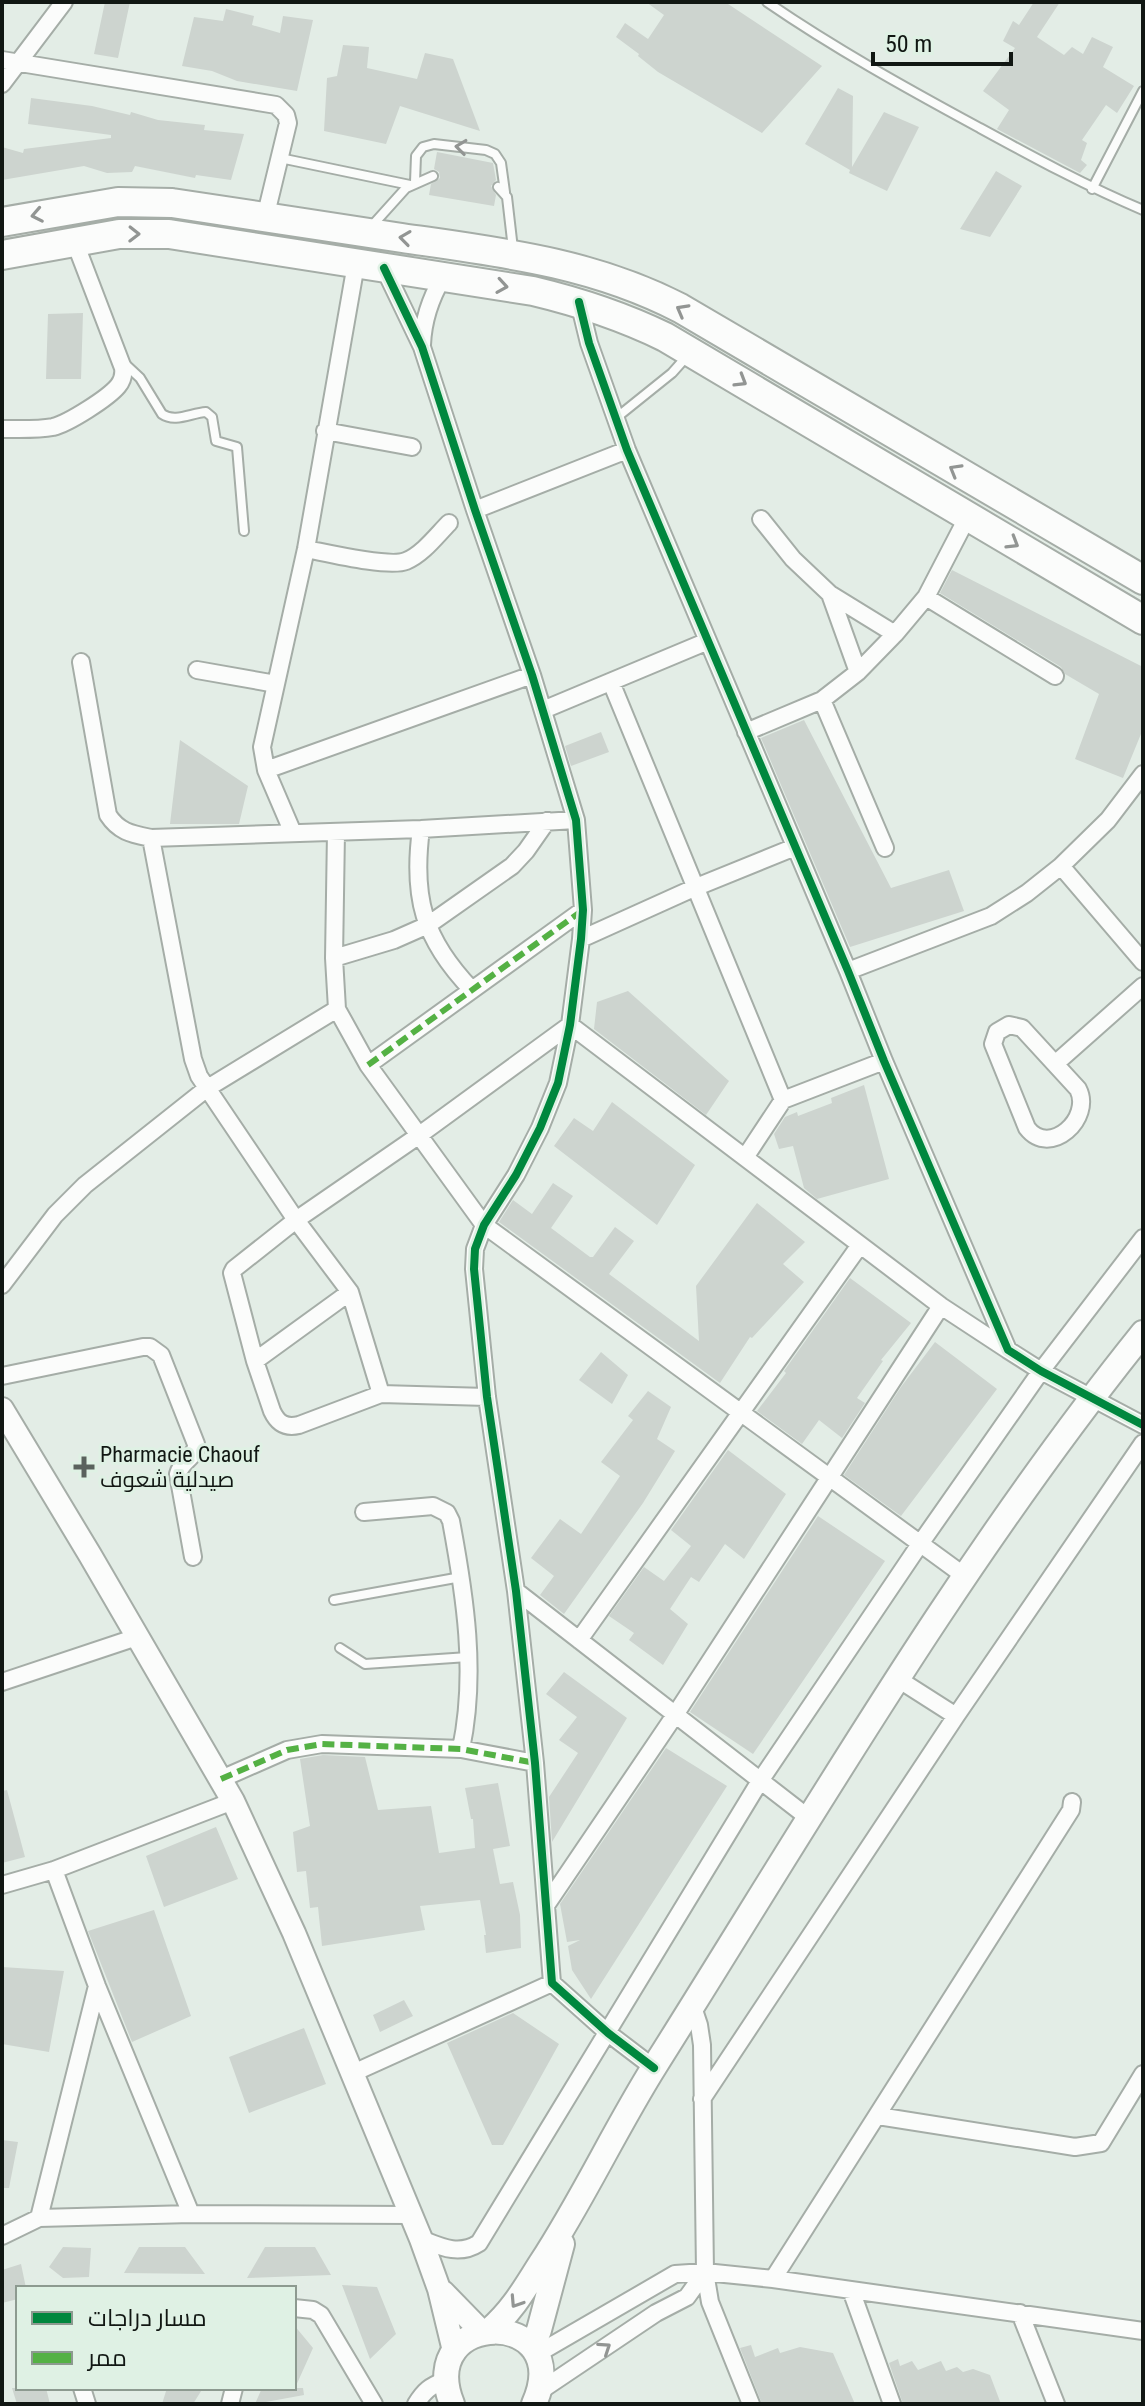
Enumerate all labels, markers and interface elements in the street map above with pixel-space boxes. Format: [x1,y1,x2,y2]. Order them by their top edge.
scale bar [873,16,1011,66]
text: 50 m [885,30,932,58]
one-way arrow [454,139,468,156]
one-way arrow [30,206,44,223]
one-way arrow [128,225,141,243]
one-way arrow [399,230,412,247]
one-way arrow [495,277,509,294]
one-way arrow [676,304,691,320]
one-way arrow [732,372,747,387]
one-way arrow [949,464,964,480]
one-way arrow [1004,533,1019,549]
place label: Pharmacie Chaouf صيدلية شعوف [100,1442,260,1492]
marker: Pharmacie Chaouf صيدلية شعوف [75,1458,93,1476]
legend [16,2286,296,2390]
one-way arrow [511,2293,526,2308]
text: مسار دراجات [88,2304,207,2332]
one-way arrow [596,2342,610,2357]
text: ممر [86,2344,127,2372]

